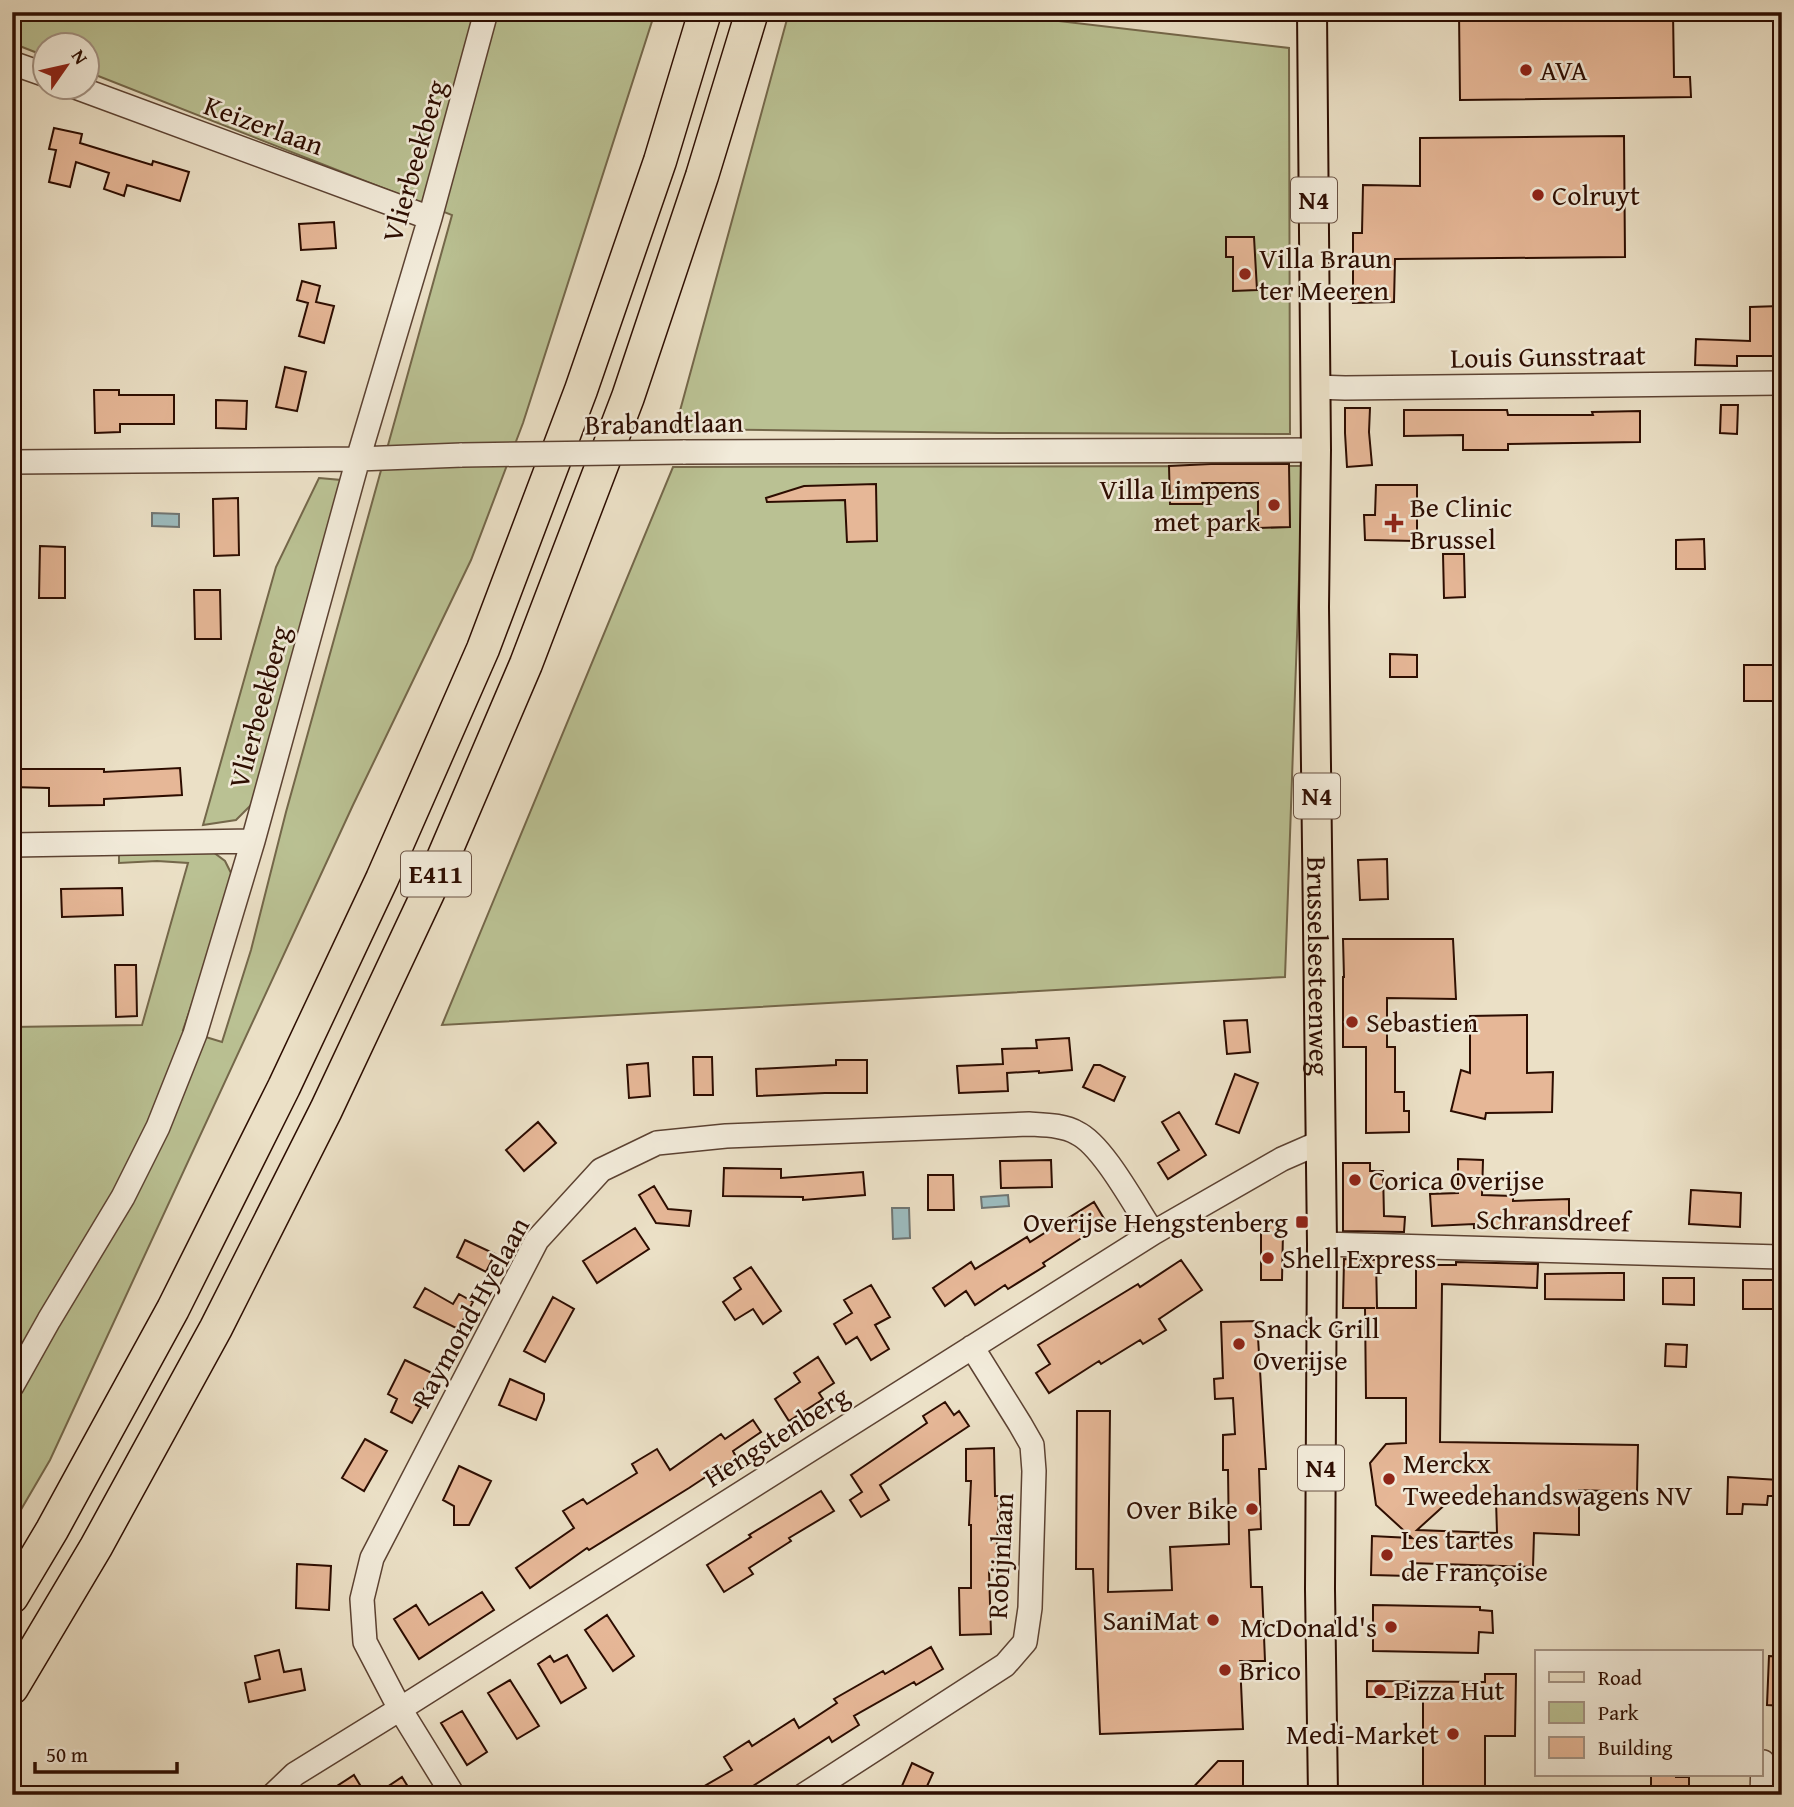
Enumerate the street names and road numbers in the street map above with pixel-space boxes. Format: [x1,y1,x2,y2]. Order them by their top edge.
street label: Vlierbeekberg [371,75,456,247]
street label: Keizerlaan [199,84,330,165]
road number: N4 [1291,178,1337,223]
street label: Louis Gunsstraat [1450,333,1646,378]
street label: Brabandtlaan [584,401,744,444]
street label: Vlierbeekberg [217,621,300,793]
road number: N4 [1294,774,1340,818]
road number: E411 [401,852,471,897]
street label: Brusselsesteenweg [1297,856,1341,1076]
street label: Schransdreef [1476,1198,1633,1241]
street label: Raymond Hyelaan [400,1209,539,1415]
street label: Hengstenberg [695,1375,856,1497]
road number: N4 [1298,1446,1344,1490]
street label: Robijnlaan [976,1492,1023,1620]

